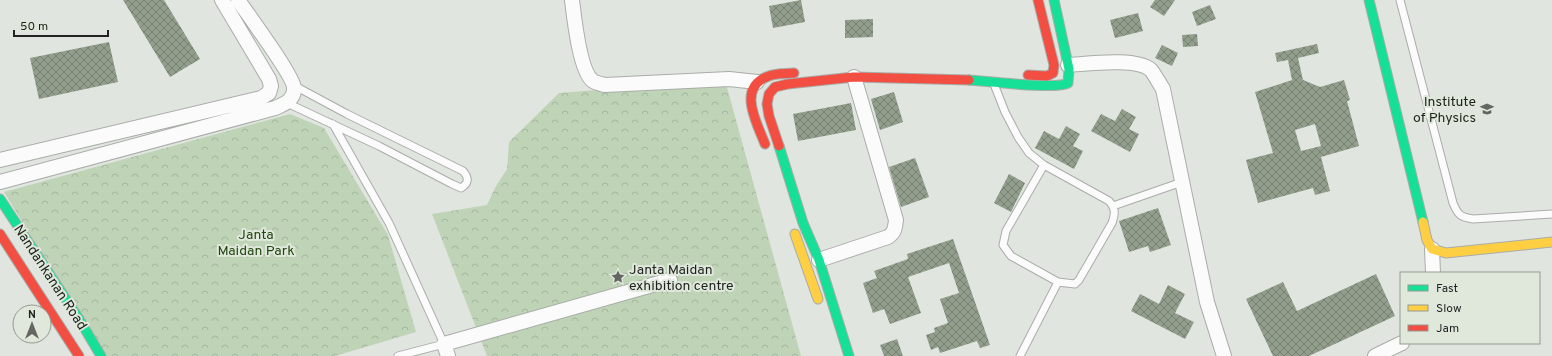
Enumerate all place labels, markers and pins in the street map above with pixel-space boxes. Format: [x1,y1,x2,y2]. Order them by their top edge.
place label: Institute of Physics [1413,94,1476,127]
school or university icon: Institute of Physics [1479,101,1495,117]
place label: Janta Maidan exhibition centre [629,262,734,295]
place icon: Janta Maidan exhibition centre [610,269,626,285]

